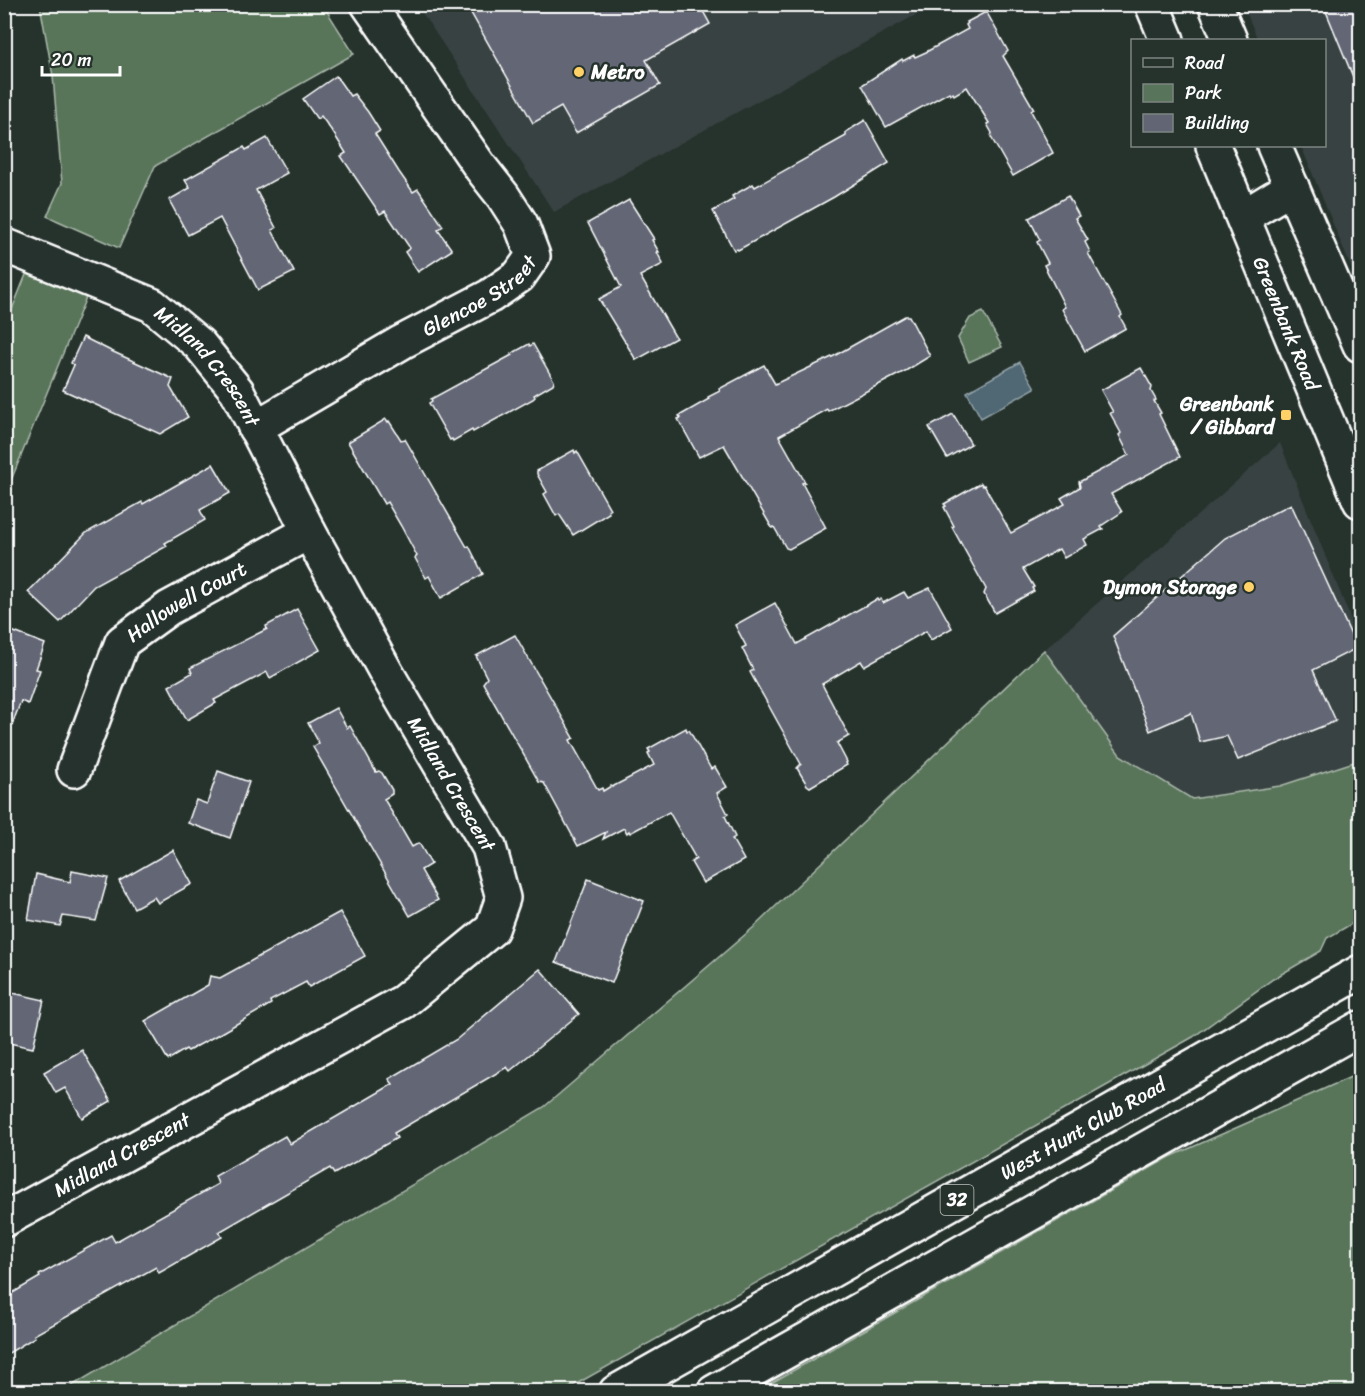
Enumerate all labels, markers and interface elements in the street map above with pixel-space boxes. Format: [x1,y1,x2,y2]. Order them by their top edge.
scale bar [42,39,120,77]
legend [1131,39,1326,147]
text: 20 m [51,44,91,76]
text: Road [1185,47,1225,79]
place label: Metro [590,55,646,90]
marker: Metro [572,65,586,79]
text: Park [1185,77,1222,109]
text: Building [1185,107,1249,139]
street label: Glencoe Street [416,247,547,346]
street label: Greenbank Road [1243,251,1330,397]
street label: Midland Crescent [146,296,270,434]
place label: Greenbank / Gibbard [1179,387,1276,445]
marker: Greenbank / Gibbard [1279,408,1293,422]
street label: Hallowell Court [118,551,253,651]
place label: Dymon Storage [1103,570,1238,605]
marker: Dymon Storage [1242,580,1256,594]
street label: Midland Crescent [398,709,506,859]
street label: West Hunt Club Road [993,1067,1174,1189]
street label: Midland Crescent [47,1102,198,1207]
road number: 32 [940,1185,974,1215]

